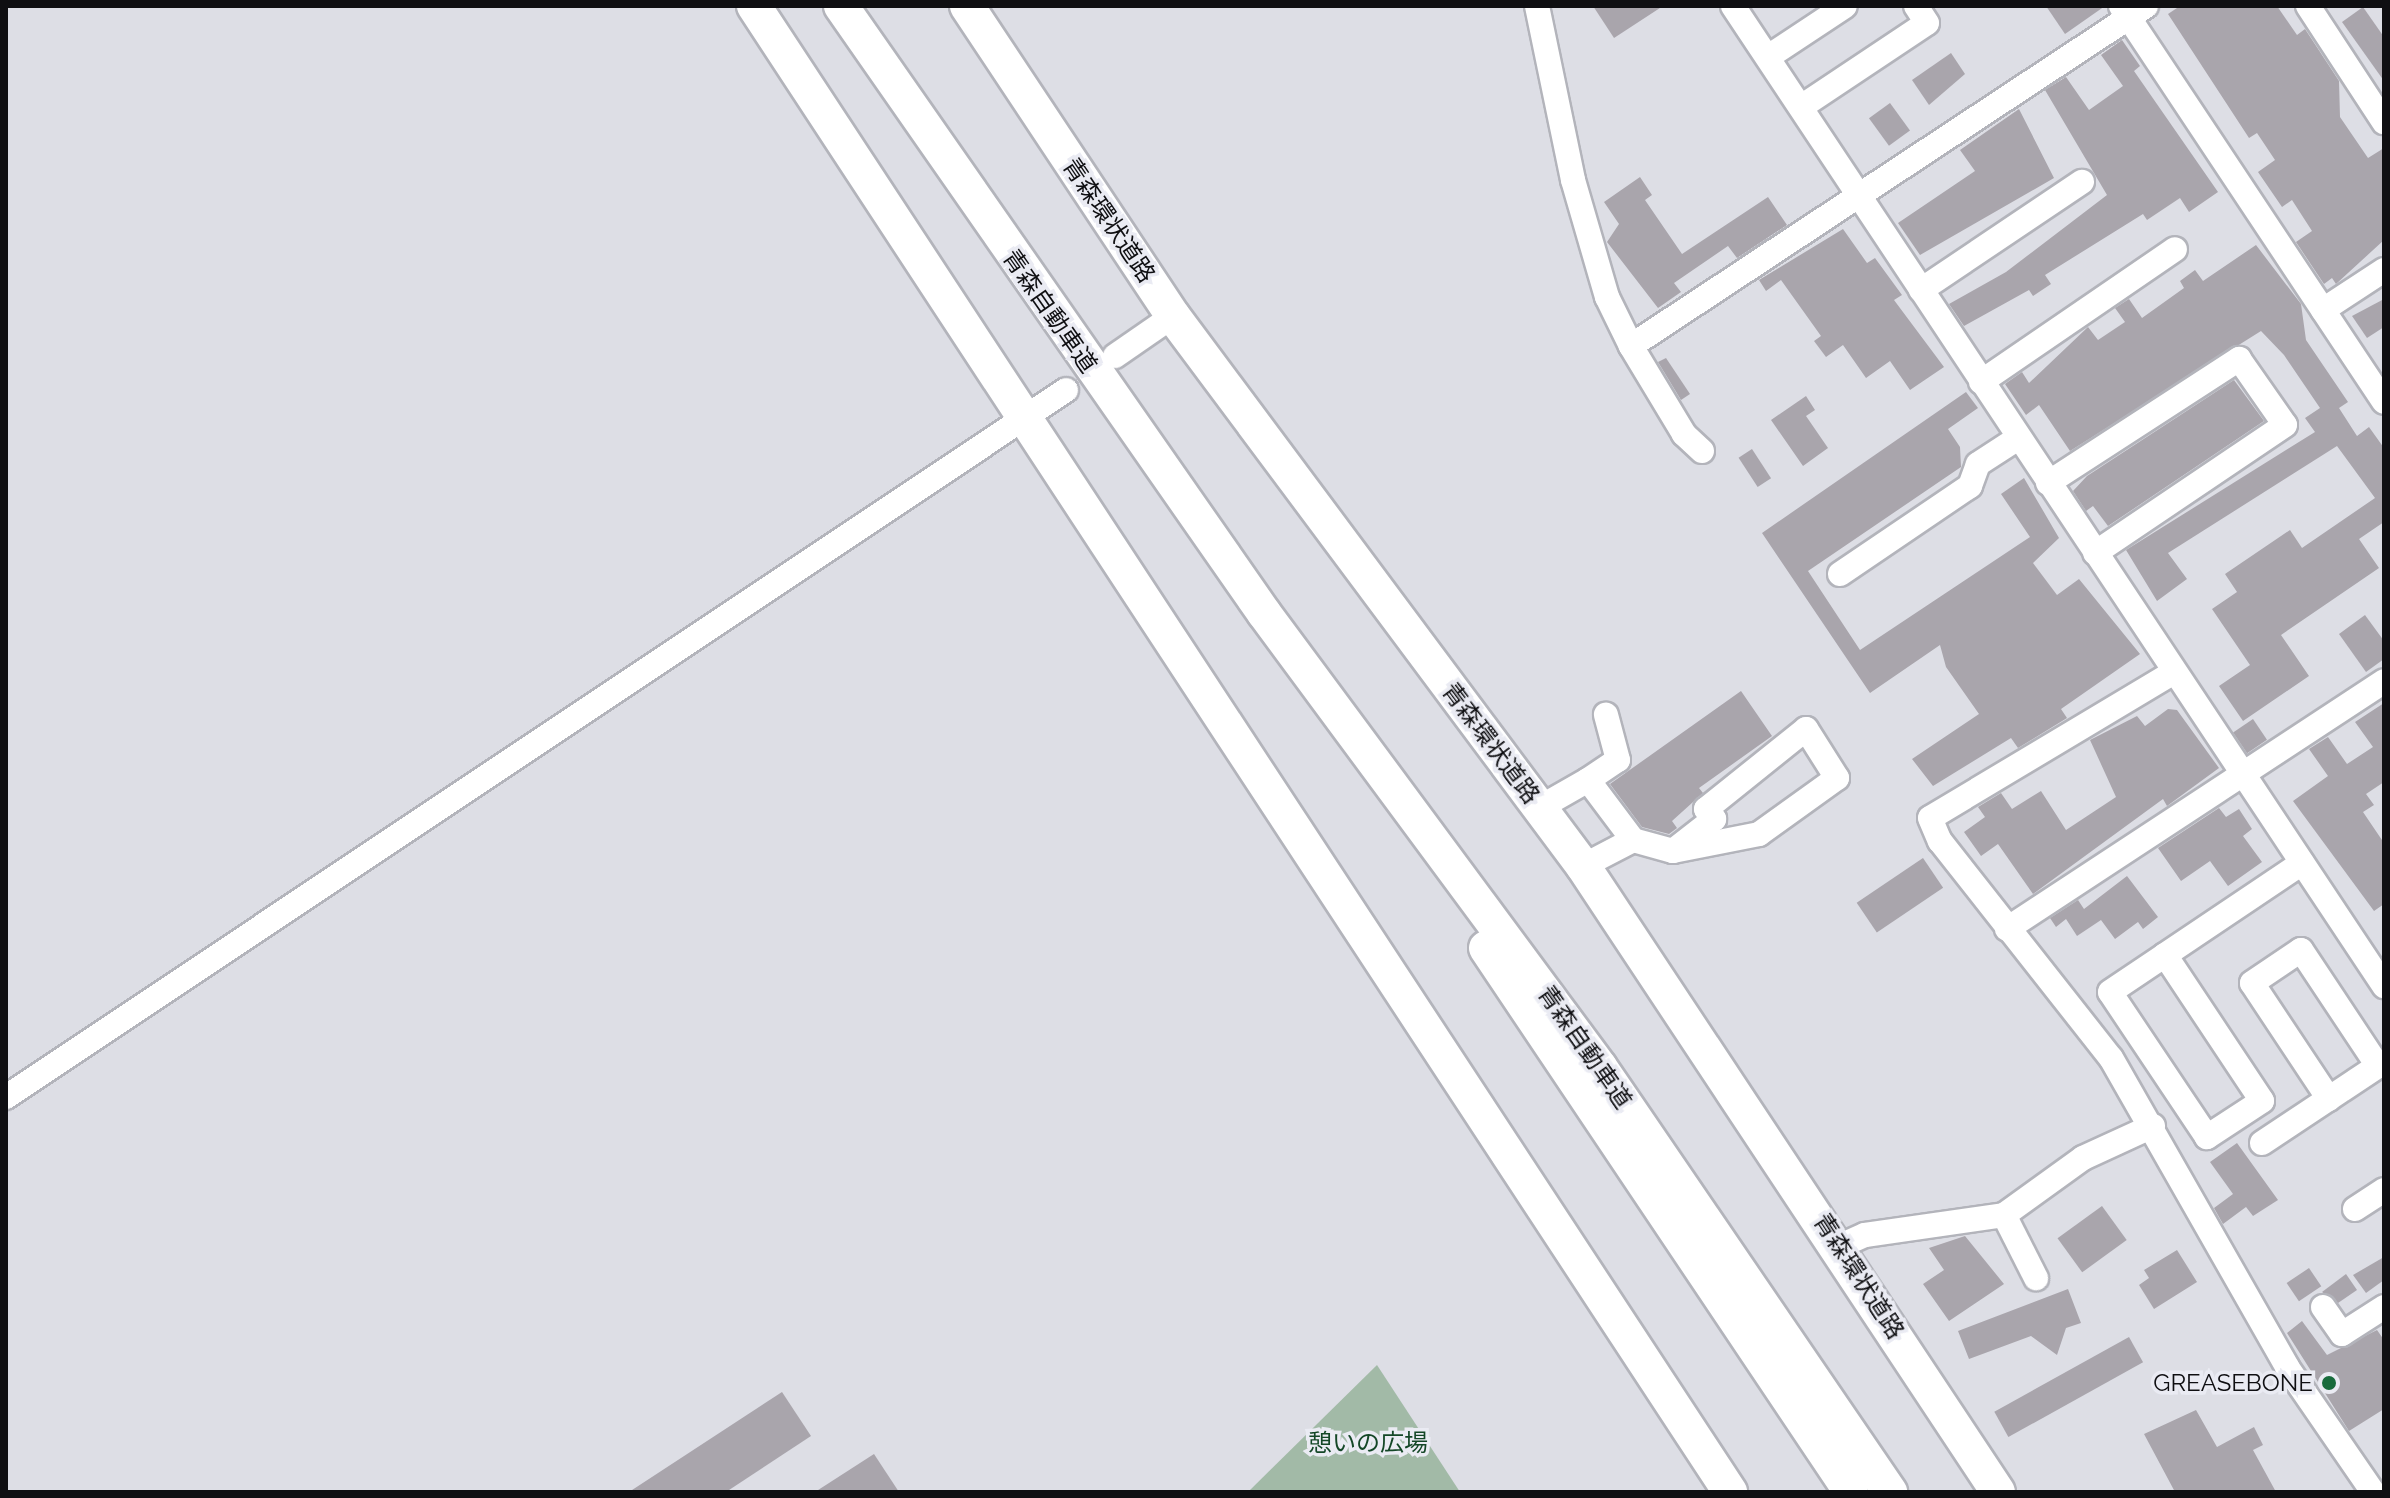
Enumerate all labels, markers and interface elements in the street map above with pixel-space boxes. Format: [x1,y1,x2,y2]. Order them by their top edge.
street label: 青森環状道路 [1057,152,1161,288]
street label: 青森自動車道 [997,244,1103,378]
street label: 青森環状道路 [1436,677,1546,809]
street label: 青森自動車道 [1532,980,1638,1114]
street label: 青森環状道路 [1808,1208,1910,1344]
place label: GREASEBONE [2153,1369,2313,1397]
marker: GREASEBONE [2320,1374,2338,1392]
park label: 憩いの広場 [1308,1429,1428,1457]

